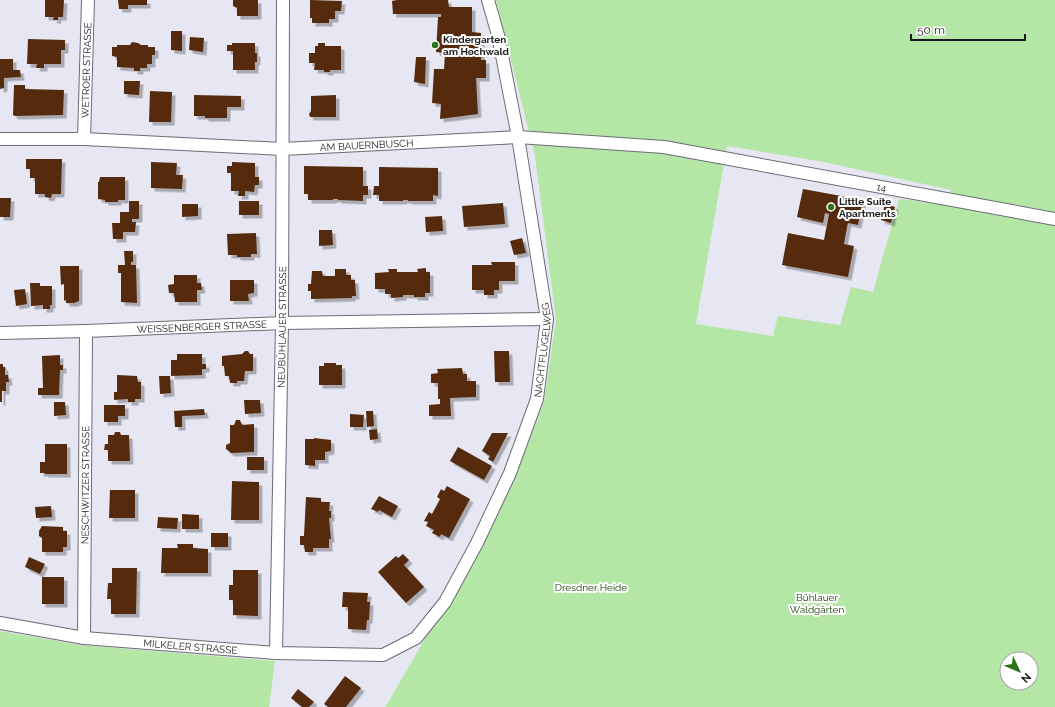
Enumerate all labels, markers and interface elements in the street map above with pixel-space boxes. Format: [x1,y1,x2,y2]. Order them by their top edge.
scale bar [911,16,1025,42]
street label: WETROER STRASSE [79,22,93,118]
text: 50 m [917,23,945,37]
place label: Kindergarten am Hochwald [443,34,510,57]
marker: Kindergarten am Hochwald [430,40,440,50]
street label: AM BAUERNBUSCH [320,137,414,153]
street label: 14 [876,181,888,193]
place label: Little Suite Apartments [839,196,896,219]
marker: Little Suite Apartments [826,202,836,212]
street label: NEUBÜHLAUER STRASSE [275,266,288,388]
street label: NACHTFLÜGELWEG [532,302,553,398]
street label: WEISSENBERGER STRASSE [137,318,267,334]
street label: NESCHWITZER STRASSE [79,426,91,544]
park label: Dresdner Heide [555,582,627,593]
park label: Bühlauer Waldgärten [790,592,844,615]
street label: MILKELER STRASSE [143,637,238,655]
north arrow [999,651,1039,691]
text: N [1018,670,1033,685]

